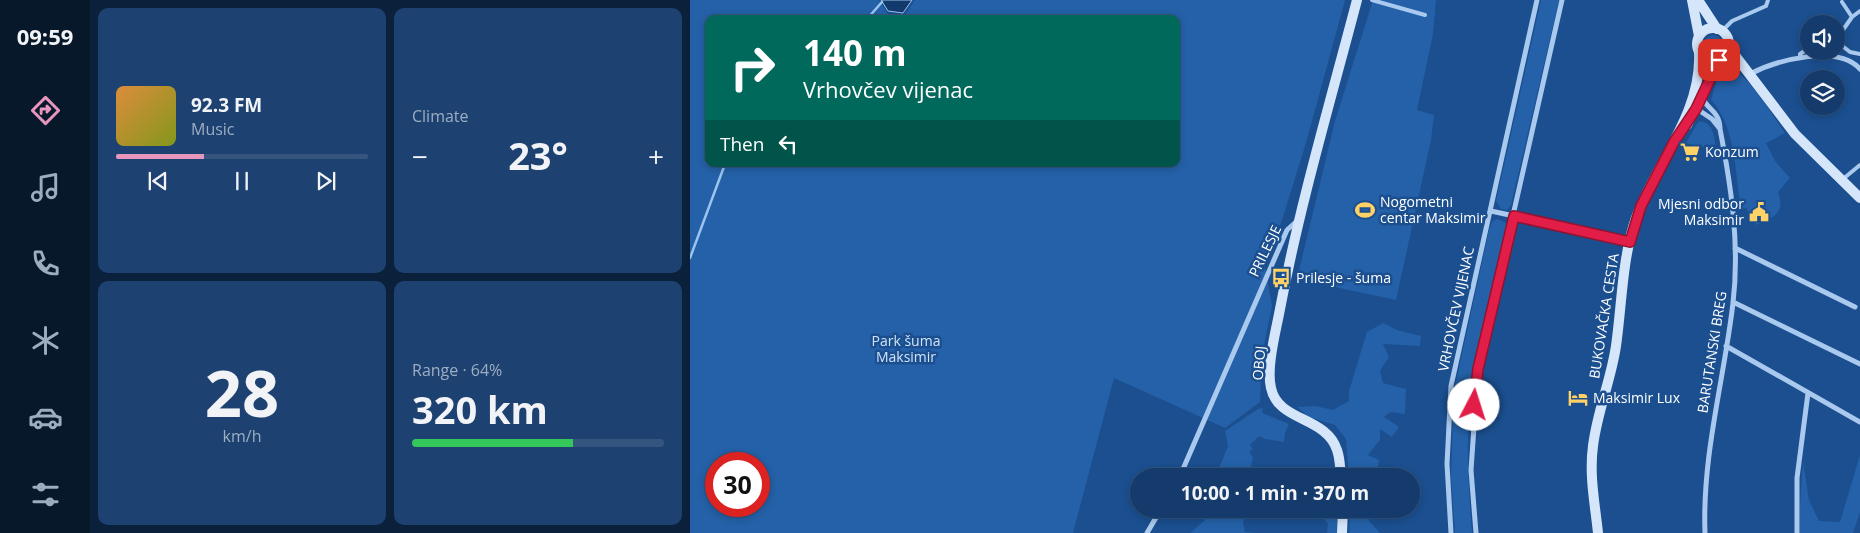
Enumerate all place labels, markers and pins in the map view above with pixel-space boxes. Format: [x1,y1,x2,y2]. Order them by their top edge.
pin [1698,39,1740,81]
supermarket icon: Konzum [1679,141,1701,163]
place label: Konzum [1705,142,1759,161]
place label: Nogometni centar Maksimir [1380,192,1486,227]
place label: Mjesni odbor Maksimir [1658,194,1744,229]
sports icon: Nogometni centar Maksimir [1354,199,1376,221]
public building icon: Mjesni odbor Maksimir [1748,201,1770,223]
bus stop icon: Prilesje - šuma [1270,267,1292,289]
place label: Prilesje - šuma [1296,268,1391,287]
hotel icon: Maksimir Lux [1567,387,1589,409]
place label: Maksimir Lux [1593,388,1681,407]

